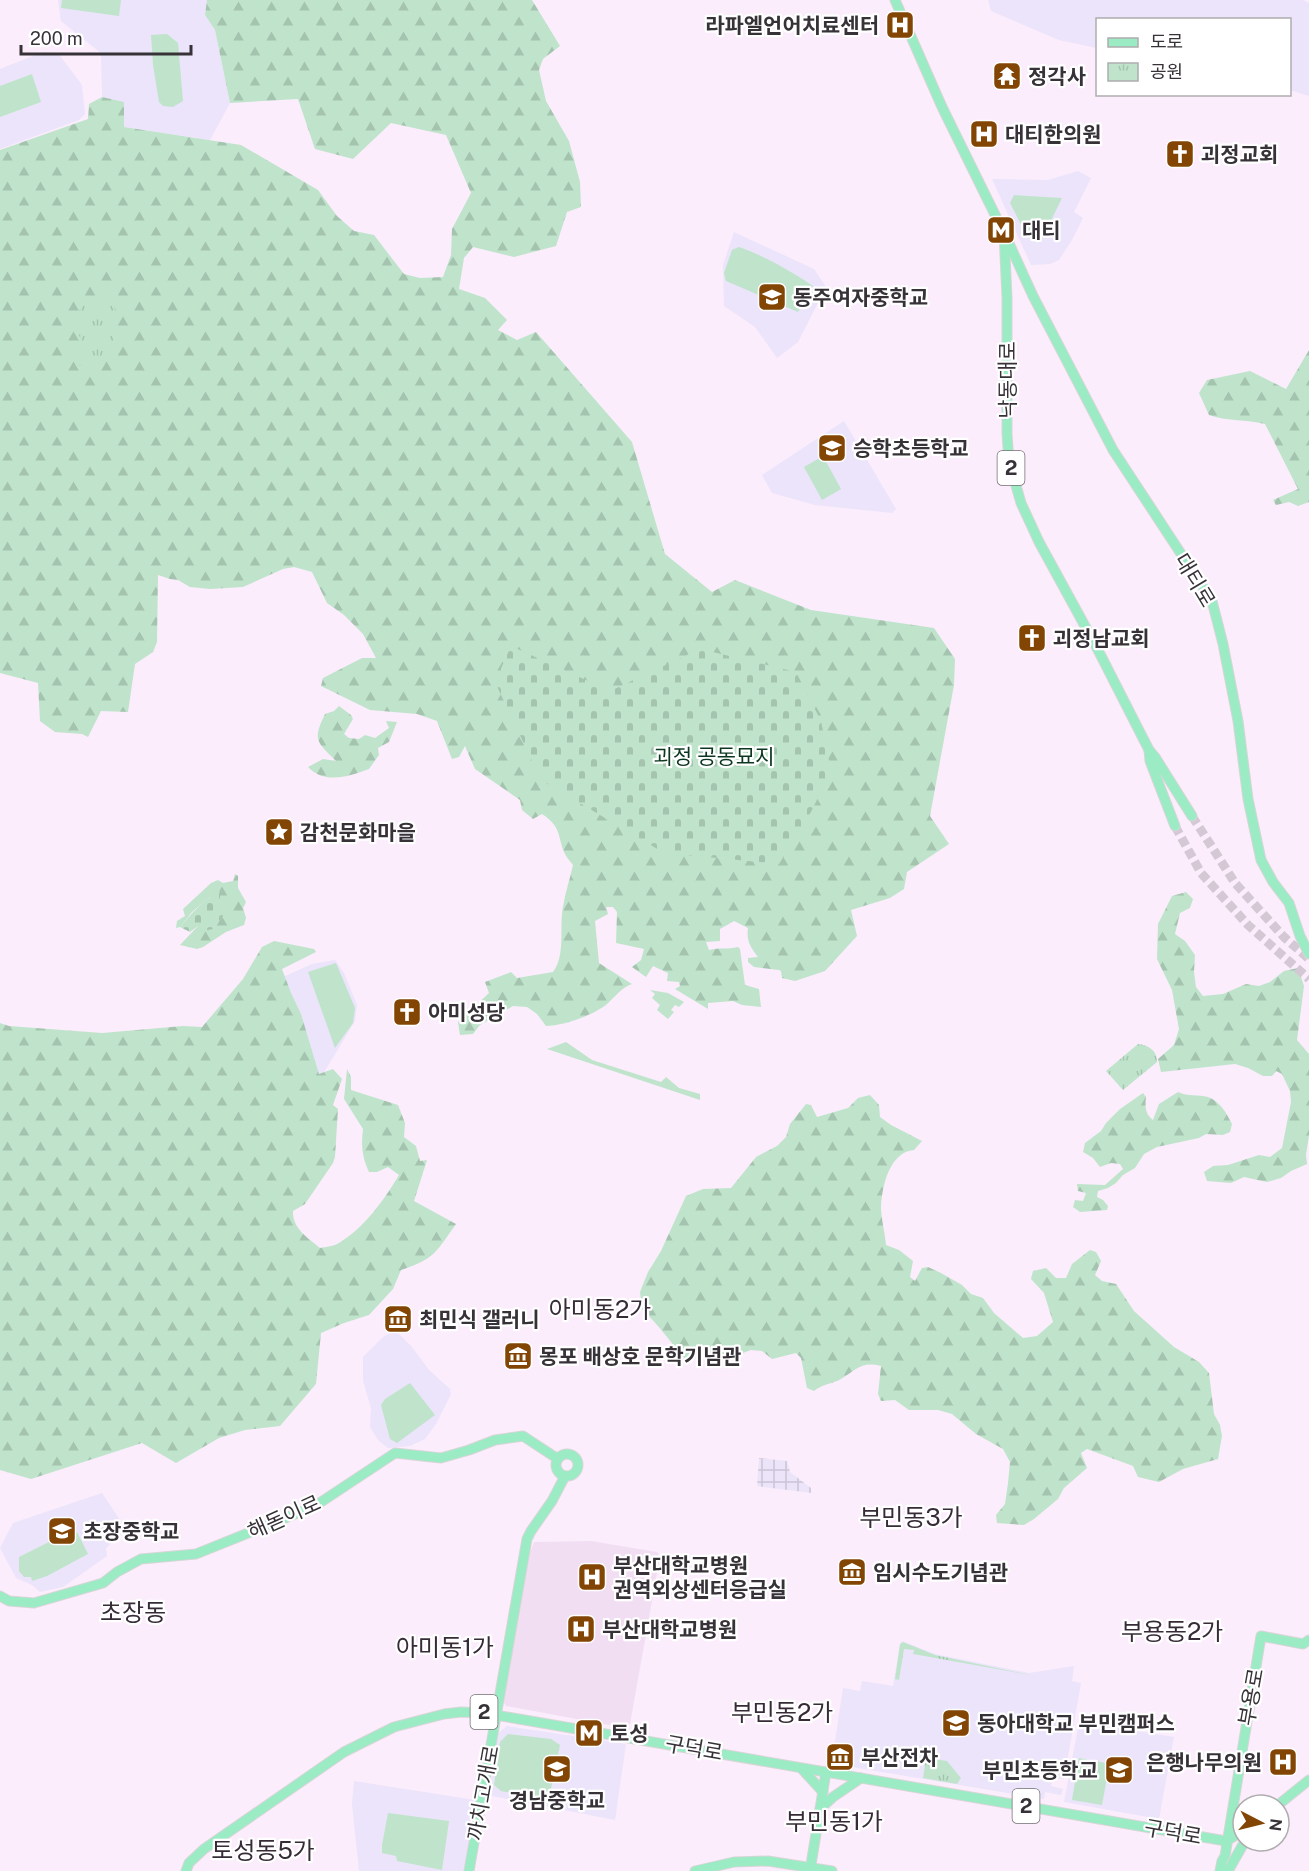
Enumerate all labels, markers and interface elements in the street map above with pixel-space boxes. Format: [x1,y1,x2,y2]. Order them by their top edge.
hospital icon: 라파엘언어치료센터 [884,9,916,41]
place label: 라파엘언어치료센터 [705,13,879,38]
scale bar [21,18,190,56]
legend [1096,18,1291,96]
text: 200 m [30,28,83,49]
text: 도로 [1150,31,1183,52]
temple icon: 정각사 [991,60,1023,92]
text: 공원 [1150,61,1183,82]
place label: 정각사 [1028,64,1086,89]
hospital icon: 대티한의원 [968,118,1000,150]
place label: 대티한의원 [1005,122,1102,147]
church icon: 괴정교회 [1164,138,1196,170]
place label: 괴정교회 [1201,142,1278,167]
metro station icon: 대티 [985,214,1017,246]
place label: 대티 [1022,218,1061,243]
school or university icon: 동주여자중학교 [756,281,788,313]
place label: 동주여자중학교 [793,285,928,310]
street label: 낙동대로 [995,341,1020,419]
school or university icon: 승학초등학교 [816,432,848,464]
place label: 승학초등학교 [853,436,969,461]
road number: 2 [998,451,1024,485]
street label: 대티로 [1169,549,1221,611]
church icon: 괴정남교회 [1016,622,1048,654]
place label: 괴정남교회 [1053,626,1150,651]
park label: 괴정 공동묘지 [653,744,775,769]
place icon: 감천문화마을 [263,816,295,848]
place label: 감천문화마을 [300,820,416,845]
church icon: 아미성당 [391,996,423,1028]
place label: 아미성당 [428,1000,505,1025]
district label: 아미동2가 [549,1295,651,1323]
museum icon: 최민식 갤러니 [382,1303,414,1335]
place label: 최민식 갤러니 [419,1307,540,1332]
museum icon: 몽포 배상호 문학기념관 [502,1340,534,1372]
place label: 몽포 배상호 문학기념관 [539,1344,742,1369]
street label: 해돋이로 [244,1490,324,1544]
district label: 부민동3가 [859,1503,963,1531]
school or university icon: 초장중학교 [46,1515,78,1547]
place label: 초장중학교 [83,1519,180,1544]
place label: 부산대학교병원 권역외상센터응급실 [613,1553,787,1602]
museum icon: 임시수도기념관 [836,1556,868,1588]
place label: 임시수도기념관 [873,1560,1008,1585]
hospital icon: 부산대학교병원 권역외상센터응급실 [576,1561,608,1593]
district label: 초장동 [100,1598,166,1626]
hospital icon: 부산대학교병원 [565,1613,597,1645]
place label: 부산대학교병원 [602,1617,737,1642]
district label: 부용동2가 [1121,1617,1223,1645]
district label: 아미동1가 [396,1633,494,1661]
street label: 부용로 [1234,1666,1268,1728]
road number: 2 [470,1695,498,1729]
district label: 부민동2가 [731,1698,833,1726]
school or university icon: 동아대학교 부민캠퍼스 [940,1707,972,1739]
place label: 동아대학교 부민캠퍼스 [977,1711,1175,1736]
metro station icon: 토성 [573,1717,605,1749]
place label: 토성 [610,1721,649,1746]
street label: 구덕로 [663,1731,725,1765]
museum icon: 부산전차 [824,1741,856,1773]
street label: 까치고개로 [462,1743,504,1843]
place label: 부산전차 [861,1745,938,1770]
hospital icon: 은행나무의원 [1267,1746,1299,1778]
place label: 은행나무의원 [1146,1750,1262,1775]
school or university icon: 경남중학교 [541,1753,573,1785]
school or university icon: 부민초등학교 [1103,1754,1135,1786]
place label: 부민초등학교 [982,1758,1098,1783]
place label: 경남중학교 [509,1788,605,1813]
road number: 2 [1012,1789,1040,1823]
north arrow [1231,1793,1291,1853]
district label: 부민동1가 [785,1807,883,1835]
street label: 구덕로 [1142,1815,1204,1849]
text: N [1265,1817,1286,1832]
district label: 토성동5가 [211,1836,315,1864]

